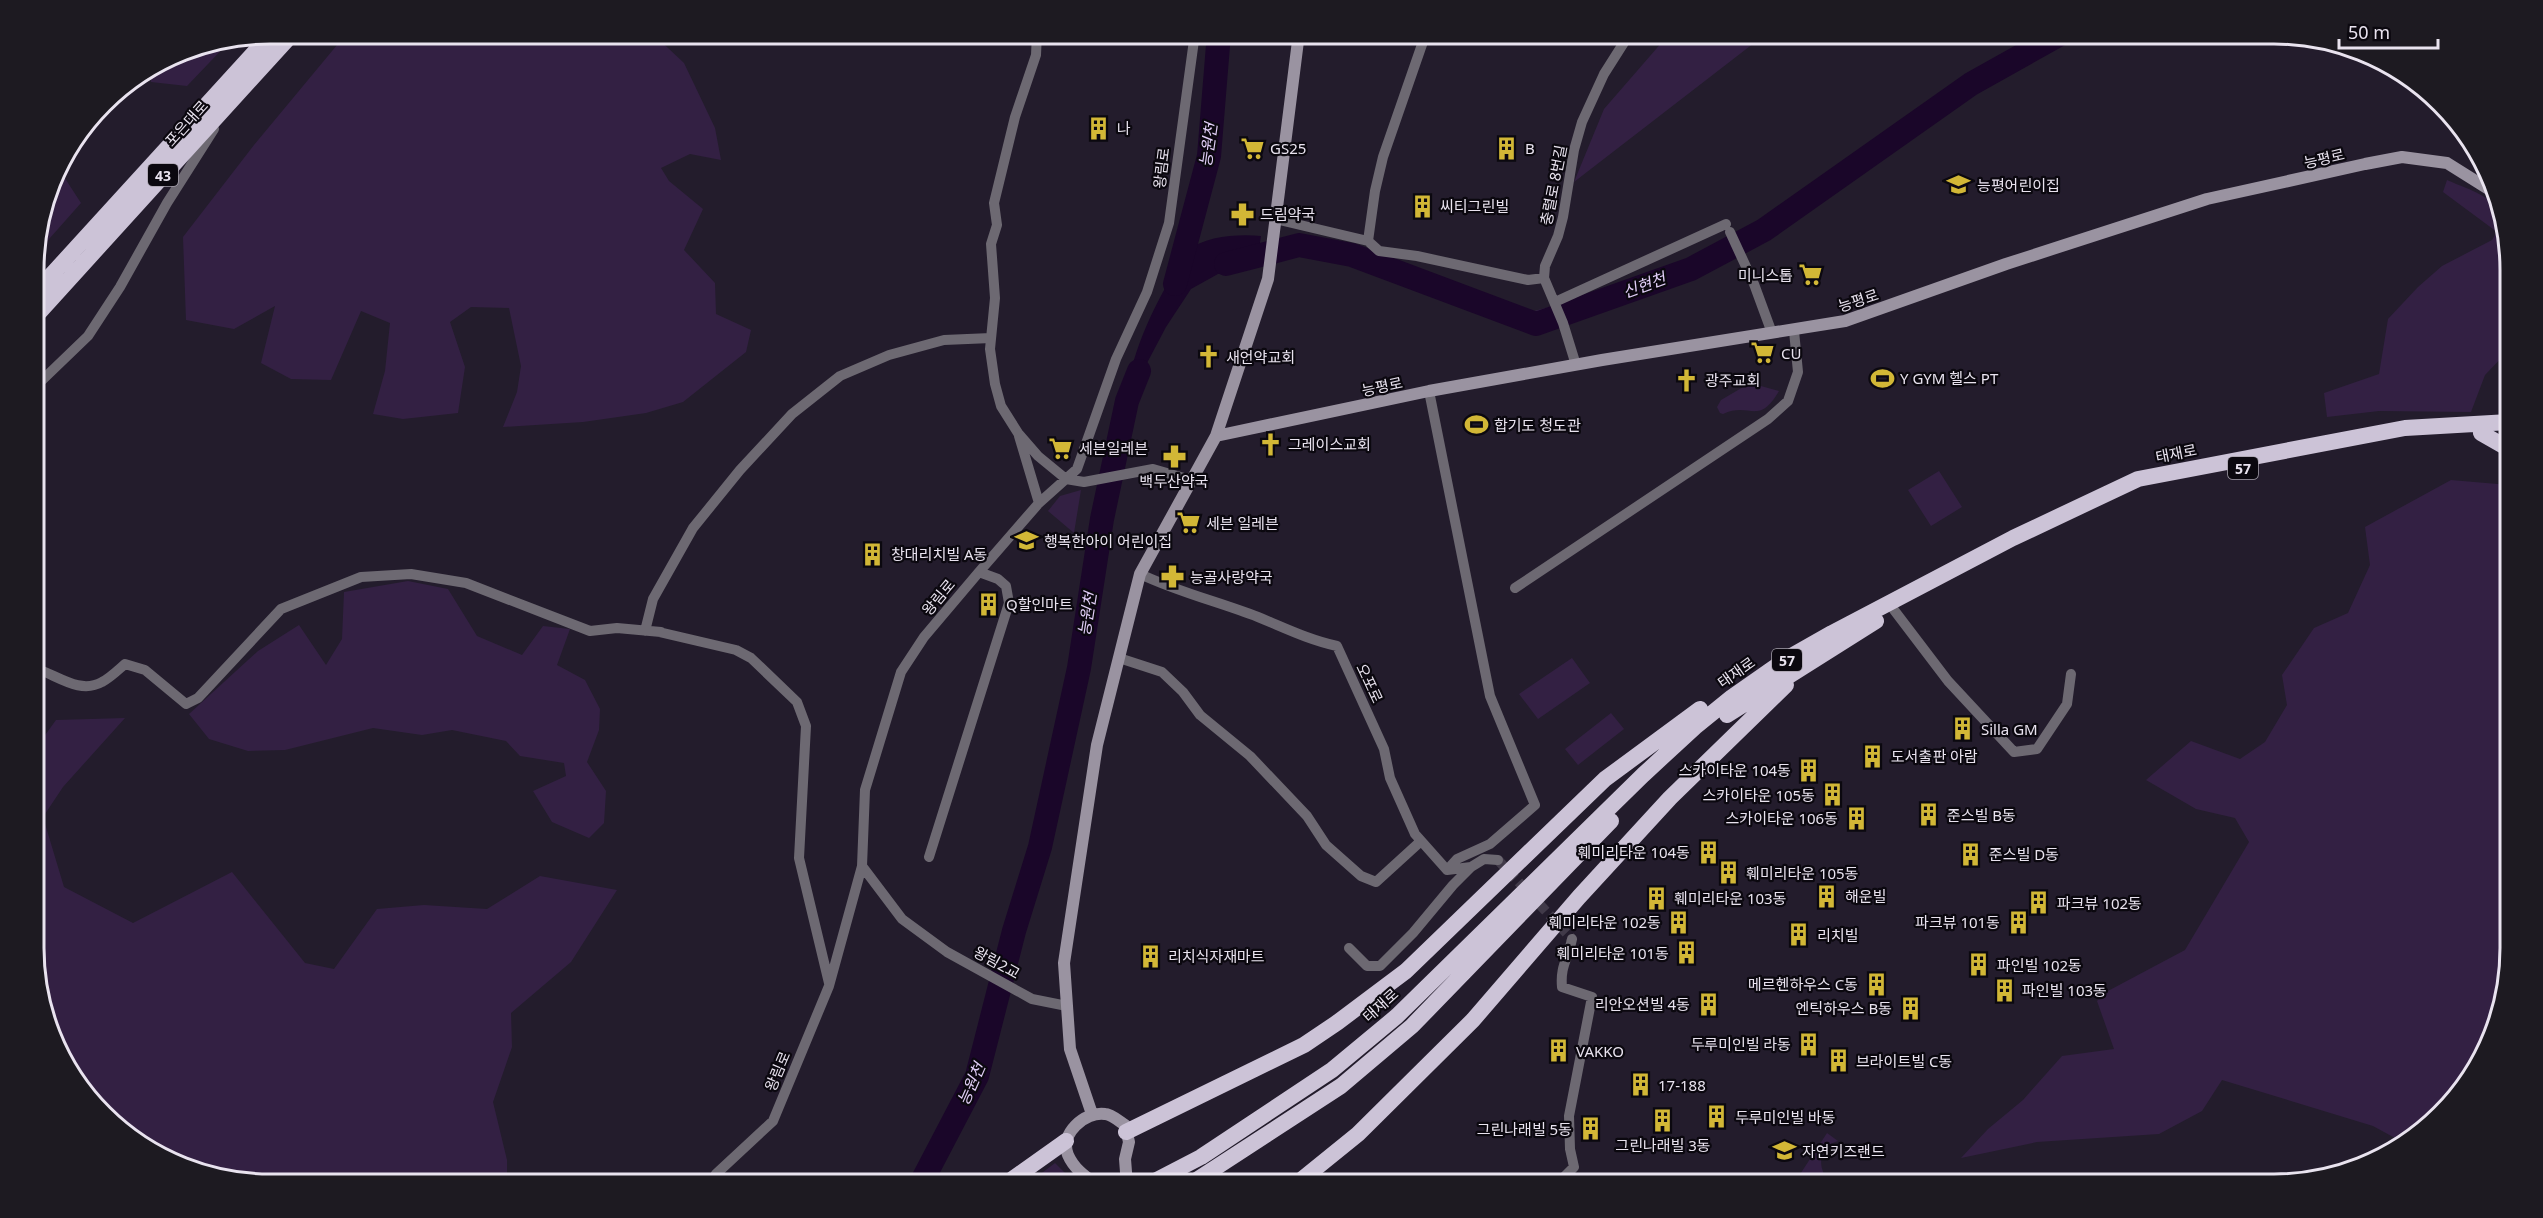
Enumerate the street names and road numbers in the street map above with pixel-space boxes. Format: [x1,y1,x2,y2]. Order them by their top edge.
street label: 포은대로 [160,96,212,150]
street label: 충렬로 8번길 [1535,143,1571,227]
street label: 능평로 [2302,144,2346,172]
street label: 왕림로 [1149,146,1173,190]
road number: 43 [148,164,178,186]
street label: 능평로 [1835,284,1881,316]
street label: 능평로 [1360,372,1404,400]
street label: 태재로 [2154,439,2198,467]
road number: 57 [2228,457,2258,479]
street label: 왕림로 [917,575,959,619]
road number: 57 [1772,649,1802,671]
street label: 태재로 [1713,652,1759,692]
street label: 오포로 [1352,660,1388,706]
street label: 왕림2교 [970,941,1024,983]
street label: 태재로 [1358,984,1402,1026]
street label: 왕림로 [760,1048,794,1094]

